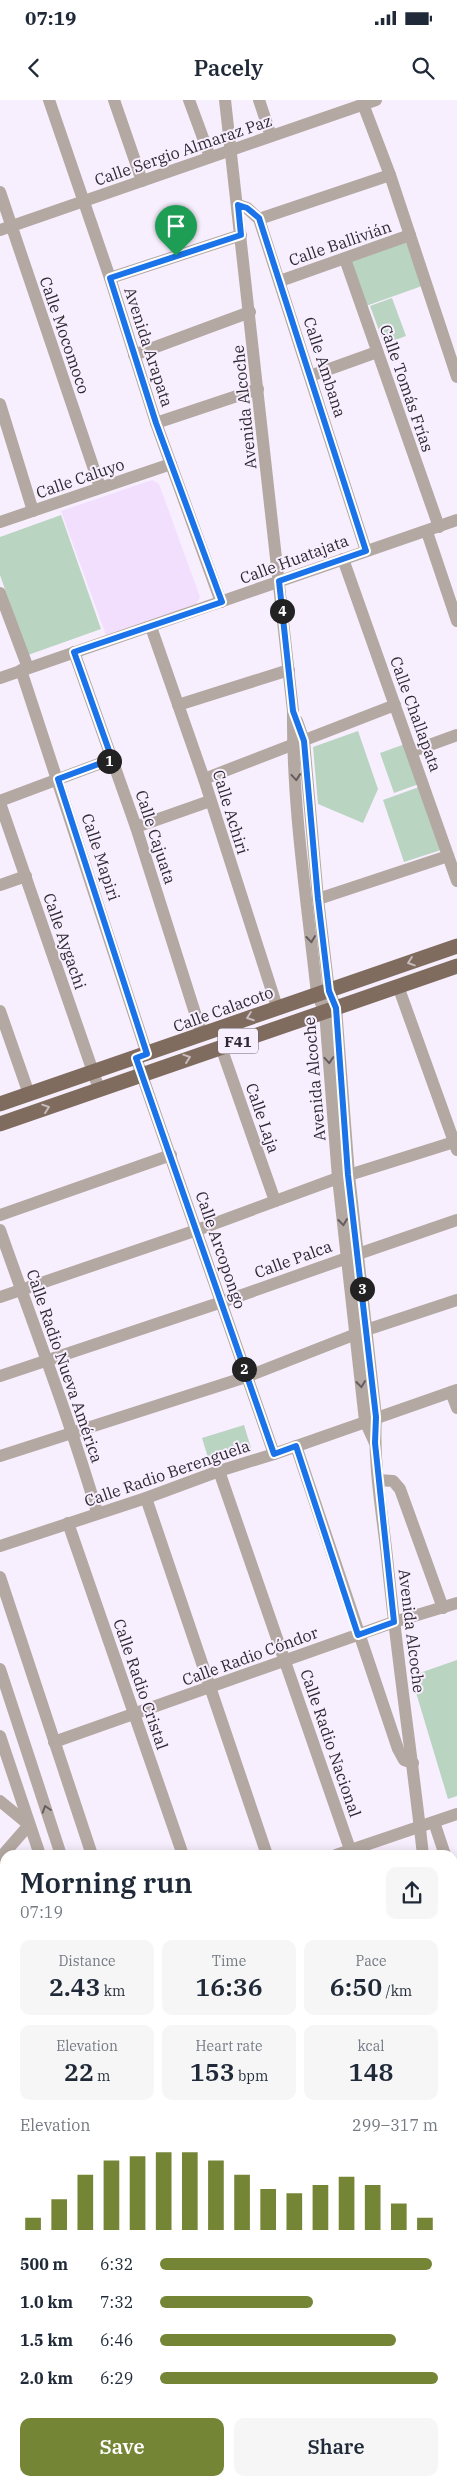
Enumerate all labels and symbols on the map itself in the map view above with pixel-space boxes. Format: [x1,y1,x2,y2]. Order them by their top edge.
street label: Calle Sergio Almaraz Paz [92,110,274,190]
pin [155,205,197,256]
street label: Calle Ballivián [286,216,394,270]
street label: Calle Mocomoco [36,274,94,396]
street label: Avenida Arapata [120,285,178,410]
street label: Calle Ambana [299,314,351,420]
street label: Calle Tomás Frías [376,322,438,454]
street label: Avenida Alcoche [228,344,260,470]
street label: Calle Caluyo [33,454,127,502]
street label: Calle Huatajata [237,530,351,588]
pin: 4 [270,598,294,624]
street label: Calle Challapata [386,654,446,775]
pin: 1 [96,748,122,774]
street label: Calle Achiri [209,767,253,857]
one-way arrow [290,773,301,781]
street label: Calle Cajuata [131,788,181,887]
street label: Calle Mapiri [78,811,124,903]
street label: Calle Aygachi [39,890,91,992]
one-way arrow [305,935,316,943]
one-way arrow [407,956,416,966]
street label: Calle Calacoto [170,982,276,1036]
one-way arrow [246,1011,254,1021]
street label: Avenida Alcoche [299,1016,329,1142]
road number: F41 [218,1028,258,1054]
one-way arrow [183,1054,191,1064]
one-way arrow [323,1056,334,1064]
street label: Calle Laja [242,1080,284,1156]
one-way arrow [41,1104,50,1114]
street label: Calle Arcopongo [192,1189,250,1311]
one-way arrow [337,1218,348,1226]
street label: Calle Palca [251,1236,335,1282]
street label: Calle Radio Nueva América [22,1267,108,1466]
pin: 3 [350,1276,374,1302]
pin: 2 [232,1356,256,1382]
one-way arrow [355,1380,366,1388]
street label: Calle Radio Berenguela [82,1435,253,1511]
street label: Avenida Alcoche [394,1568,430,1694]
street label: Calle Radio Cristal [109,1616,173,1752]
street label: Calle Radio Cóndor [179,1622,321,1690]
street label: Calle Radio Nacional [296,1666,366,1820]
one-way arrow [41,1805,51,1813]

